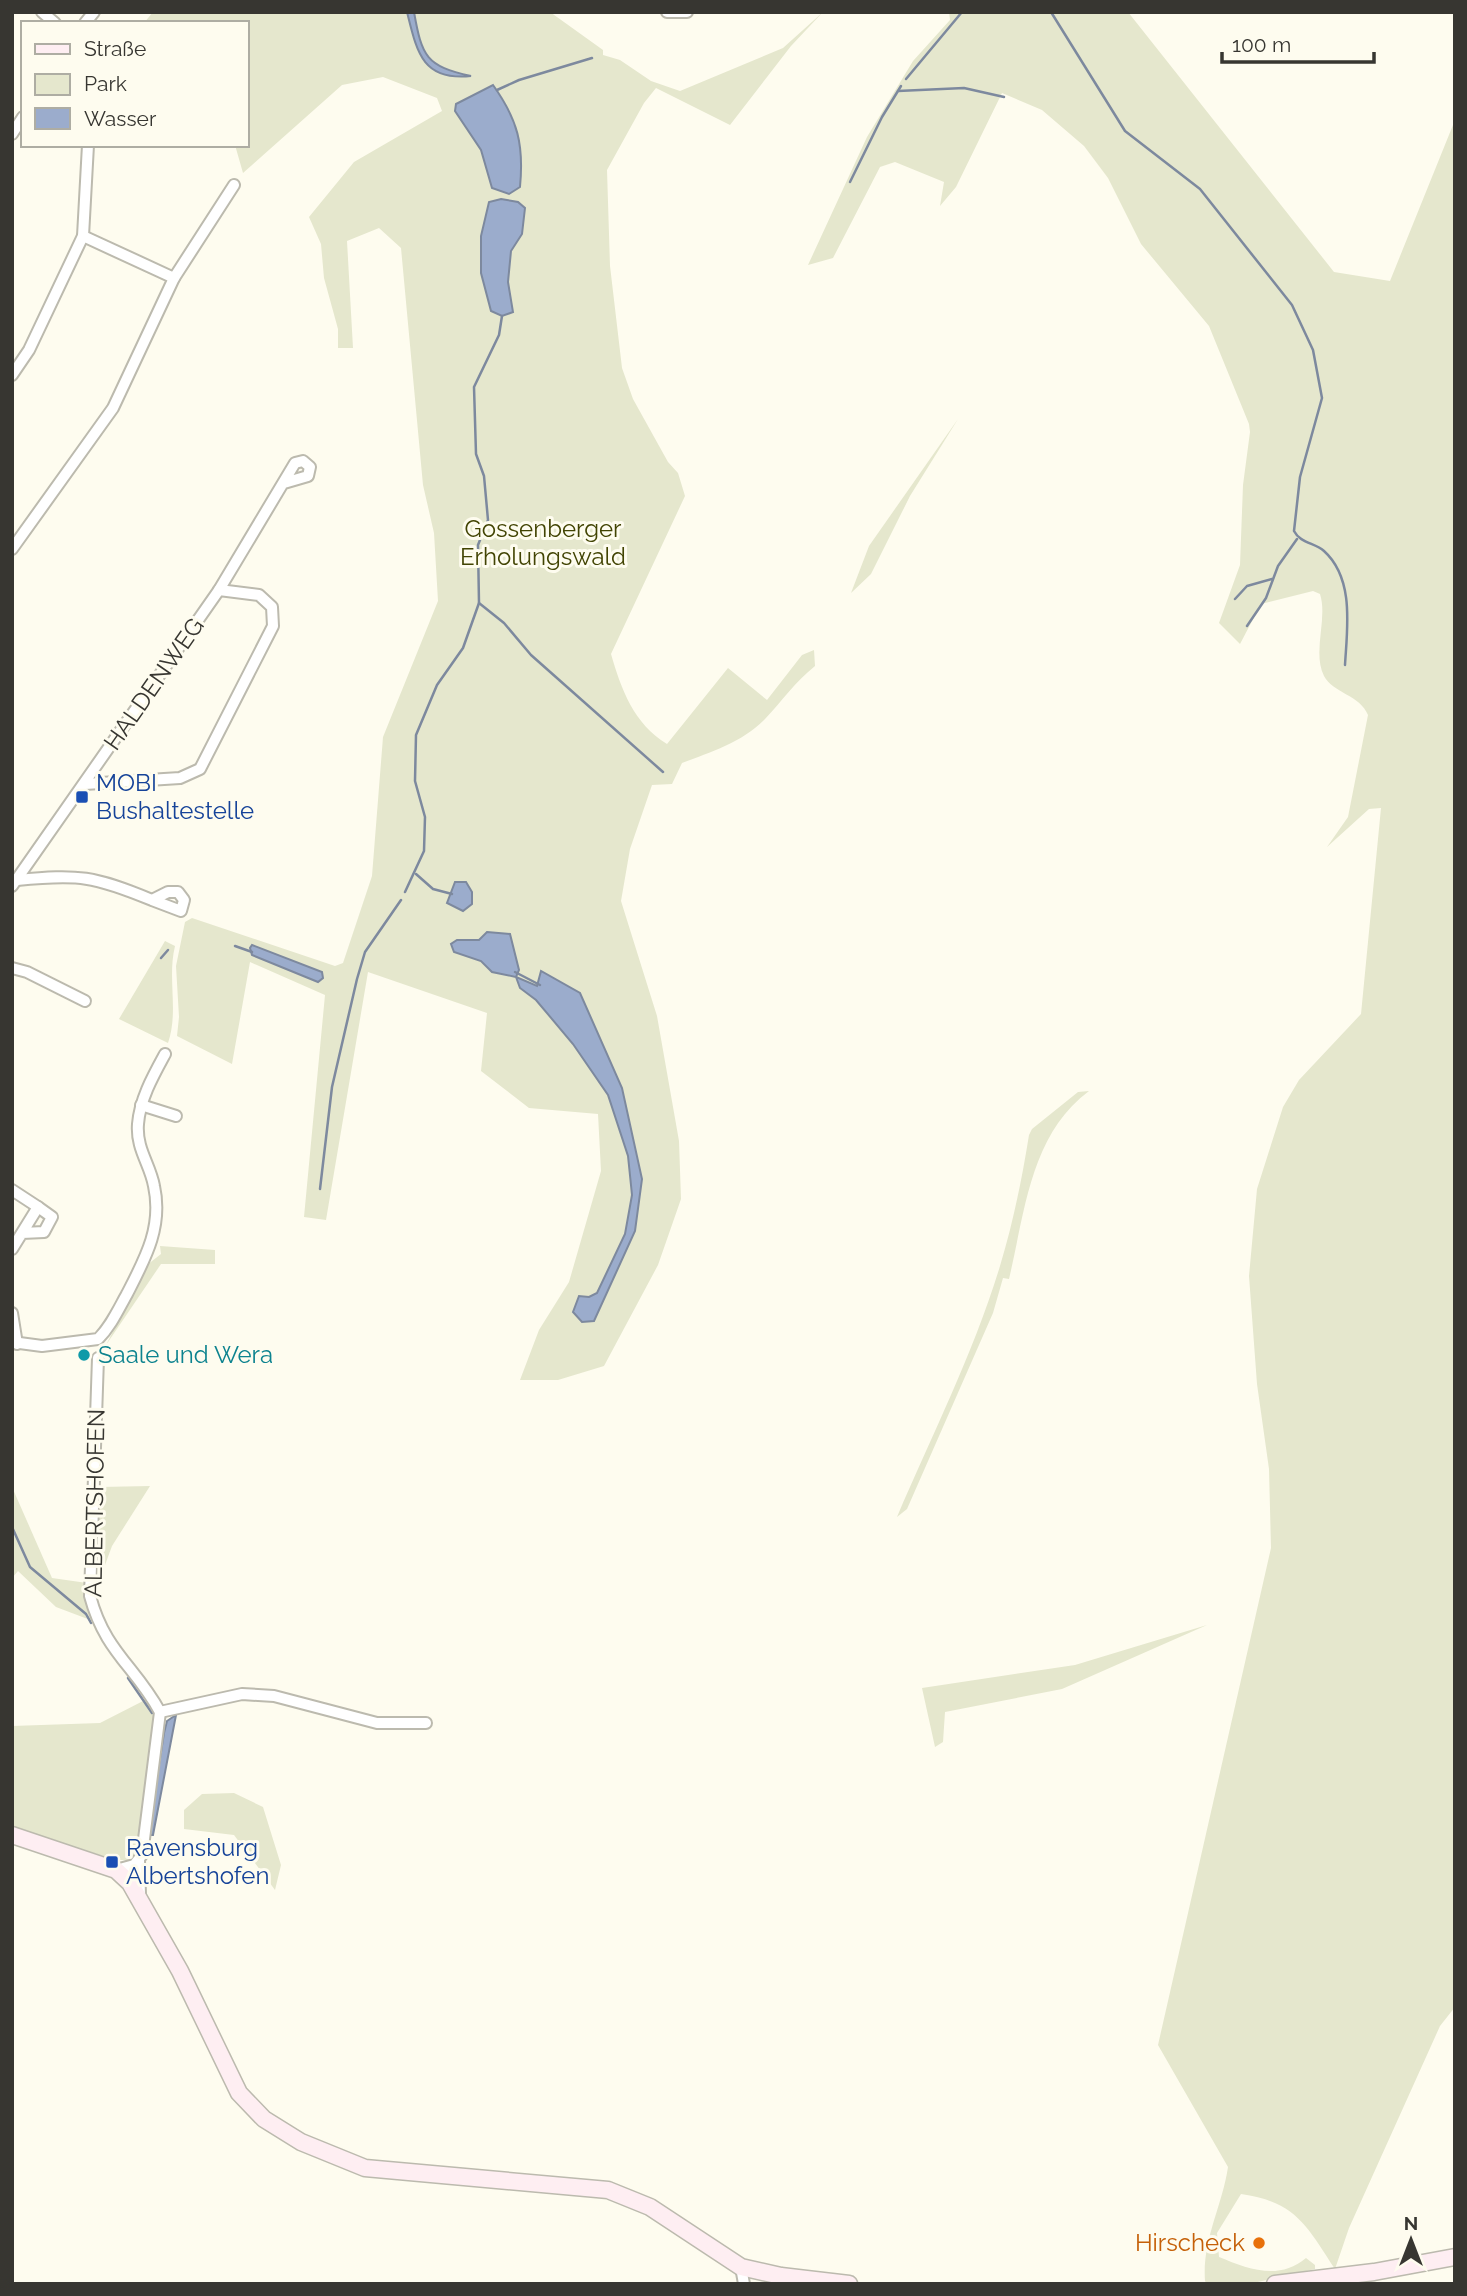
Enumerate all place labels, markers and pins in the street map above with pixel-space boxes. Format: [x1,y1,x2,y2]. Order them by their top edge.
place label: MOBI Bushaltestelle [96,768,254,825]
marker: MOBI Bushaltestelle [74,789,90,805]
place label: Saale und Wera [98,1340,273,1369]
marker: Saale und Wera [76,1347,92,1363]
place label: Ravensburg Albertshofen [126,1833,269,1890]
marker: Ravensburg Albertshofen [104,1854,120,1870]
place label: Hirscheck [1135,2228,1245,2257]
marker: Hirscheck [1251,2235,1267,2251]

